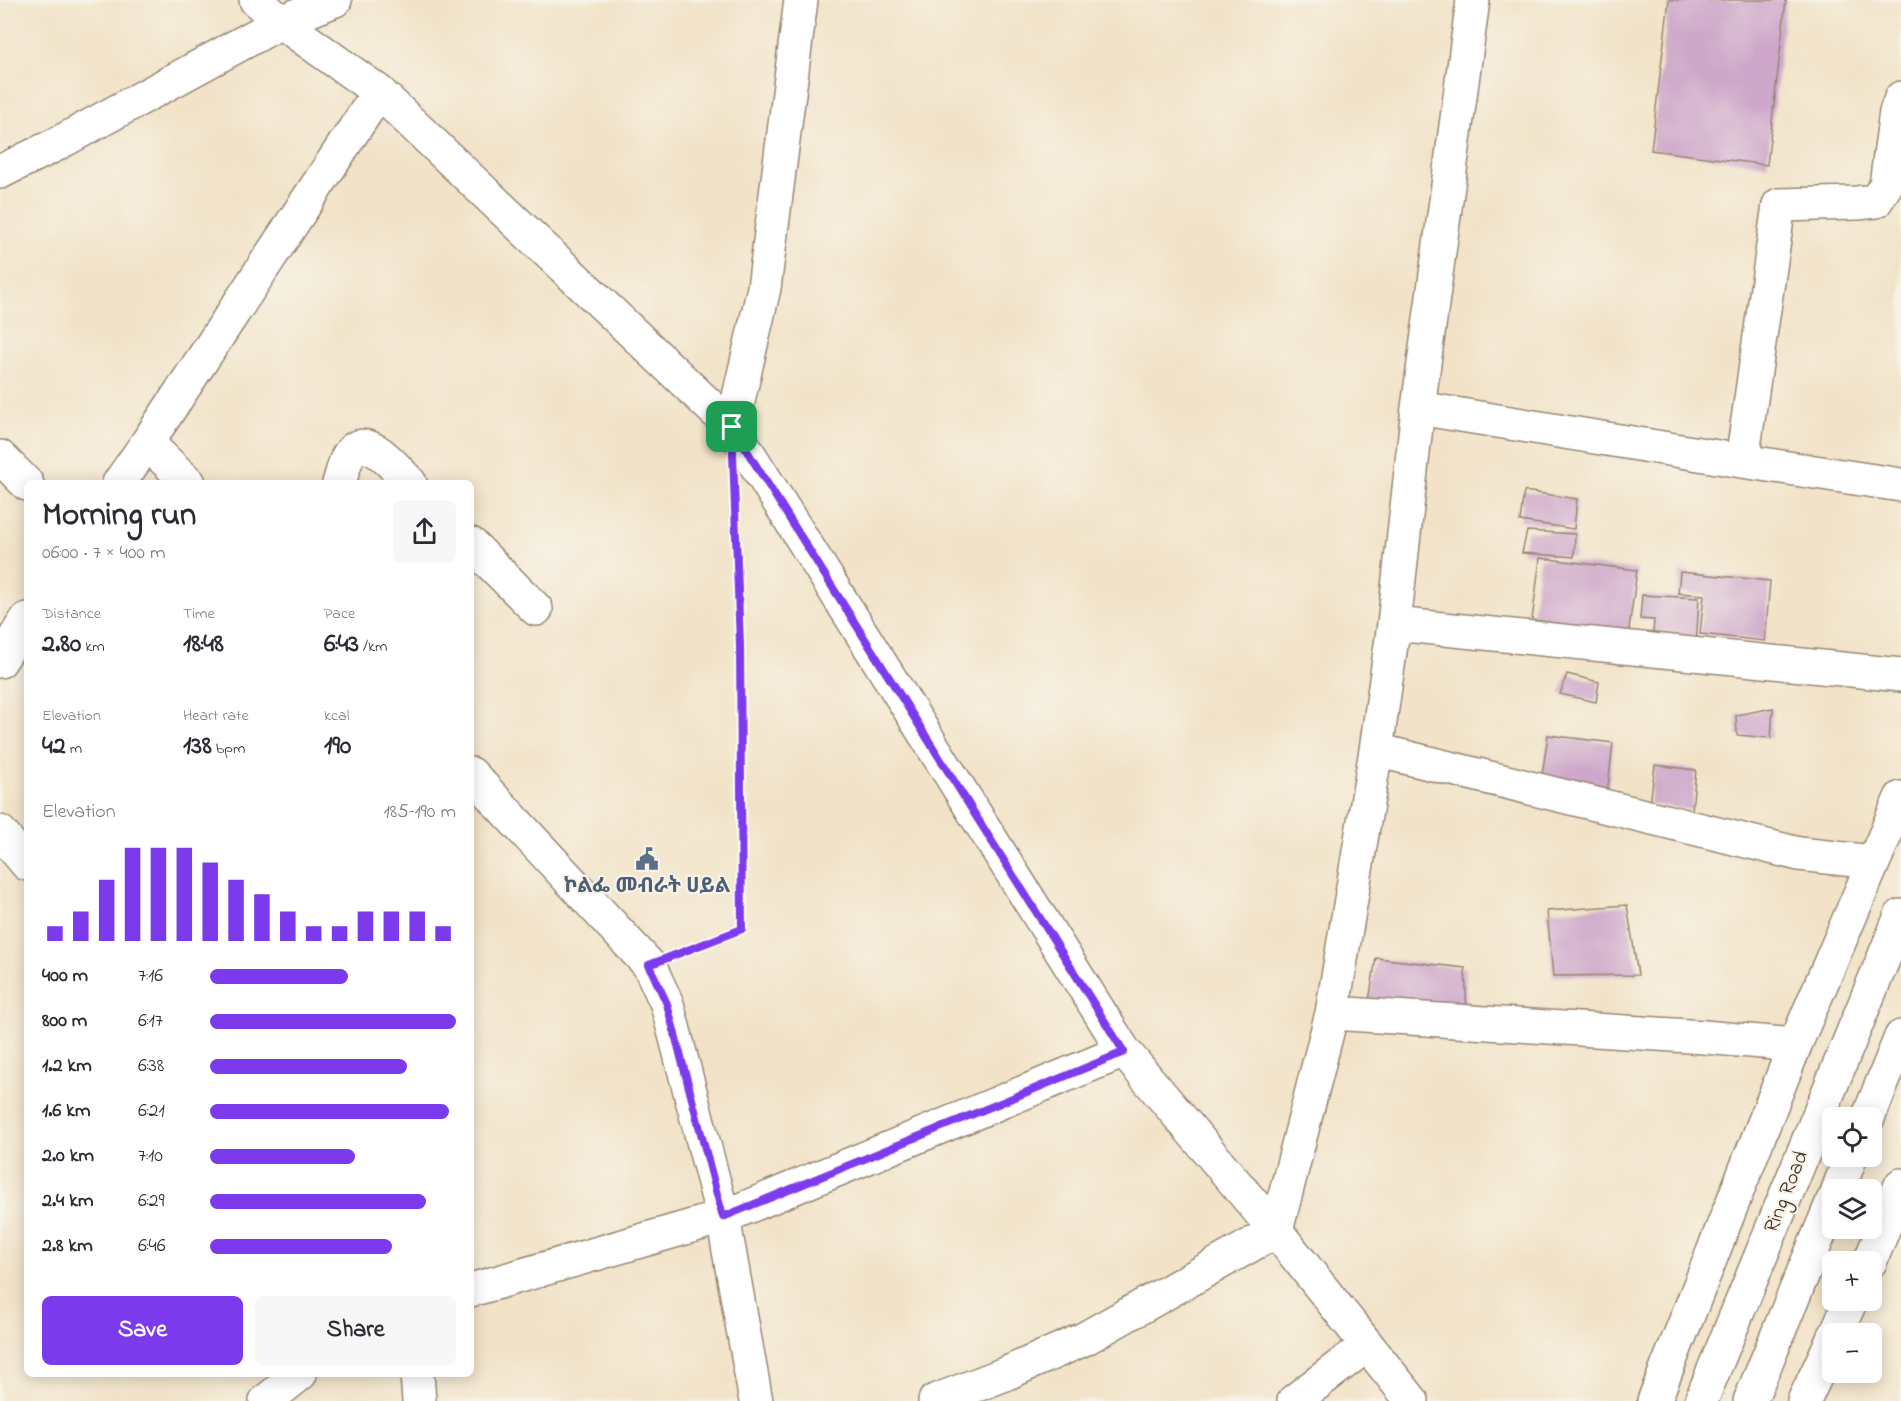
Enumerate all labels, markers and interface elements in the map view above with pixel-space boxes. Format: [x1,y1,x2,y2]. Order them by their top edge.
pin [706,401,757,452]
icon: arrive [715,410,748,443]
text: Morning run [42,492,196,540]
button: share [393,500,456,563]
text: 06:00 · 7 × 400 m [42,539,165,568]
text: Distance [42,602,101,626]
text: Time [183,602,215,626]
text: Pace [324,602,355,626]
text: 2.80 [42,626,81,664]
text: 18:48 [183,626,224,664]
text: 6:43 [324,626,359,664]
text: km [81,635,105,659]
text: /km [359,635,388,659]
text: Elevation [42,704,101,728]
text: Heart rate [183,704,249,728]
text: kcal [324,704,349,728]
text: 42 [42,728,66,766]
text: 138 [183,728,212,766]
text: 190 [324,728,351,766]
text: m [66,737,82,761]
text: bpm [212,737,245,761]
text: Elevation [42,798,116,827]
text: 185–190 m [383,798,456,827]
public building icon: ኮልፌ መብራት ሀይል [634,846,660,872]
place label: ኮልፌ መብራት ሀይል [564,872,731,902]
text: 400 m [42,962,88,991]
text: 7:16 [138,962,163,991]
text: 800 m [42,1007,87,1036]
text: 6:17 [138,1007,163,1036]
text: 1.2 km [42,1052,92,1081]
text: 6:38 [138,1052,164,1081]
text: 1.6 km [42,1097,91,1126]
text: 6:21 [138,1097,165,1126]
map controls [1822,1107,1882,1383]
button: locate [1822,1107,1882,1167]
text: 2.0 km [42,1142,94,1171]
text: 7:10 [138,1142,163,1171]
street label: Ring Road [1757,1146,1819,1238]
button: layers [1822,1179,1882,1239]
text: 2.4 km [42,1187,94,1216]
text: 6:29 [138,1187,164,1216]
text: 2.8 km [42,1232,93,1261]
text: 6:46 [138,1232,166,1261]
button: + [1822,1251,1882,1311]
button: Save [42,1296,243,1365]
button: Share [255,1296,456,1365]
button: − [1822,1323,1882,1383]

